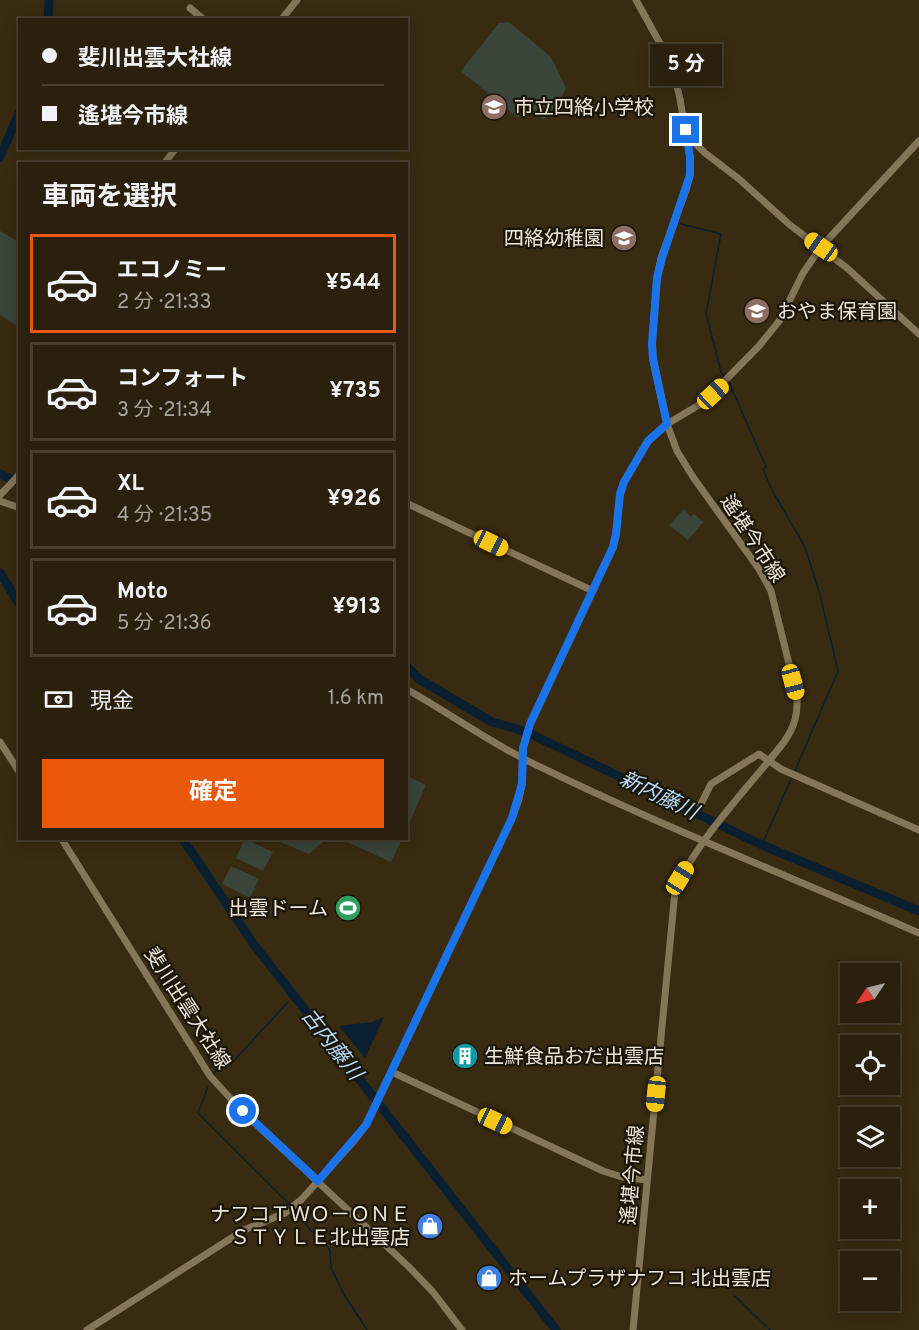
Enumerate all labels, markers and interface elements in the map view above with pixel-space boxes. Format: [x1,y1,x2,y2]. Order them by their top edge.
callout: 5 分 [650,43,722,85]
text: 斐川出雲大社線 [78,46,232,73]
text: 5 分 [667,52,705,78]
school or university icon: 市立四絡小学校 [479,92,509,122]
place label: 市立四絡小学校 [514,96,654,122]
text: 遙堪今市線 [78,104,188,131]
route end [672,116,699,143]
text: 車両を選択 [42,181,177,215]
school or university icon: 四絡幼稚園 [609,223,639,253]
place label: 四絡幼稚園 [504,227,604,253]
car [801,229,841,265]
icon: car [45,257,99,311]
text: エコノミー [117,258,227,285]
text: ¥544 [325,270,381,297]
text: 2 分 · 21:33 [117,290,212,316]
school or university icon: おやま保育園 [742,296,772,326]
place label: おやま保育園 [777,300,897,326]
icon: car [45,365,99,419]
text: コンフォート [117,366,248,393]
car [694,375,732,413]
text: ¥735 [330,378,381,405]
text: 3 分 · 21:34 [117,398,212,424]
text: XL [117,471,144,498]
icon: car [45,473,99,527]
text: ¥926 [327,486,381,513]
street label: 遙堪今市線 [713,490,789,588]
text: 4 分 · 21:35 [117,503,212,529]
car [471,527,511,559]
text: Moto [117,579,168,606]
icon: car [45,581,99,635]
text: ¥913 [332,594,381,621]
text: 5 分 · 21:36 [117,611,212,637]
car [780,662,806,702]
icon: cash [42,683,75,716]
text: 1.6 km [328,686,384,712]
text: 現金 [90,689,134,716]
button: 確定 [42,759,384,828]
water label: 新内藤川 [615,766,704,828]
car [663,858,697,898]
sports icon: 出雲ドーム [333,893,363,923]
place label: 出雲ドーム [229,897,328,923]
street label: 斐川出雲大社線 [137,943,235,1075]
north arrow [840,963,900,1023]
map controls [840,963,900,1311]
water label: 古内藤川 [294,1004,369,1088]
button: locate [840,1035,900,1095]
building icon: 生鮮食品おだ出雲店 [450,1041,480,1071]
place label: 生鮮食品おだ出雲店 [484,1045,664,1071]
car [645,1075,667,1113]
route start [229,1097,256,1124]
car [475,1105,515,1137]
button: layers [840,1107,900,1167]
street label: 遙堪今市線 [617,1124,651,1226]
button: + [840,1179,900,1239]
place label: ナフコＴＷＯ－ＯＮＥ ＳＴＹＬＥ北出雲店 [210,1203,410,1252]
shop icon: ナフコＴＷＯ－ＯＮＥ ＳＴＹＬＥ北出雲店 [415,1211,445,1241]
button: − [840,1251,900,1311]
shop icon: ホームプラザナフコ 北出雲店 [474,1263,504,1293]
place label: ホームプラザナフコ 北出雲店 [508,1267,771,1293]

